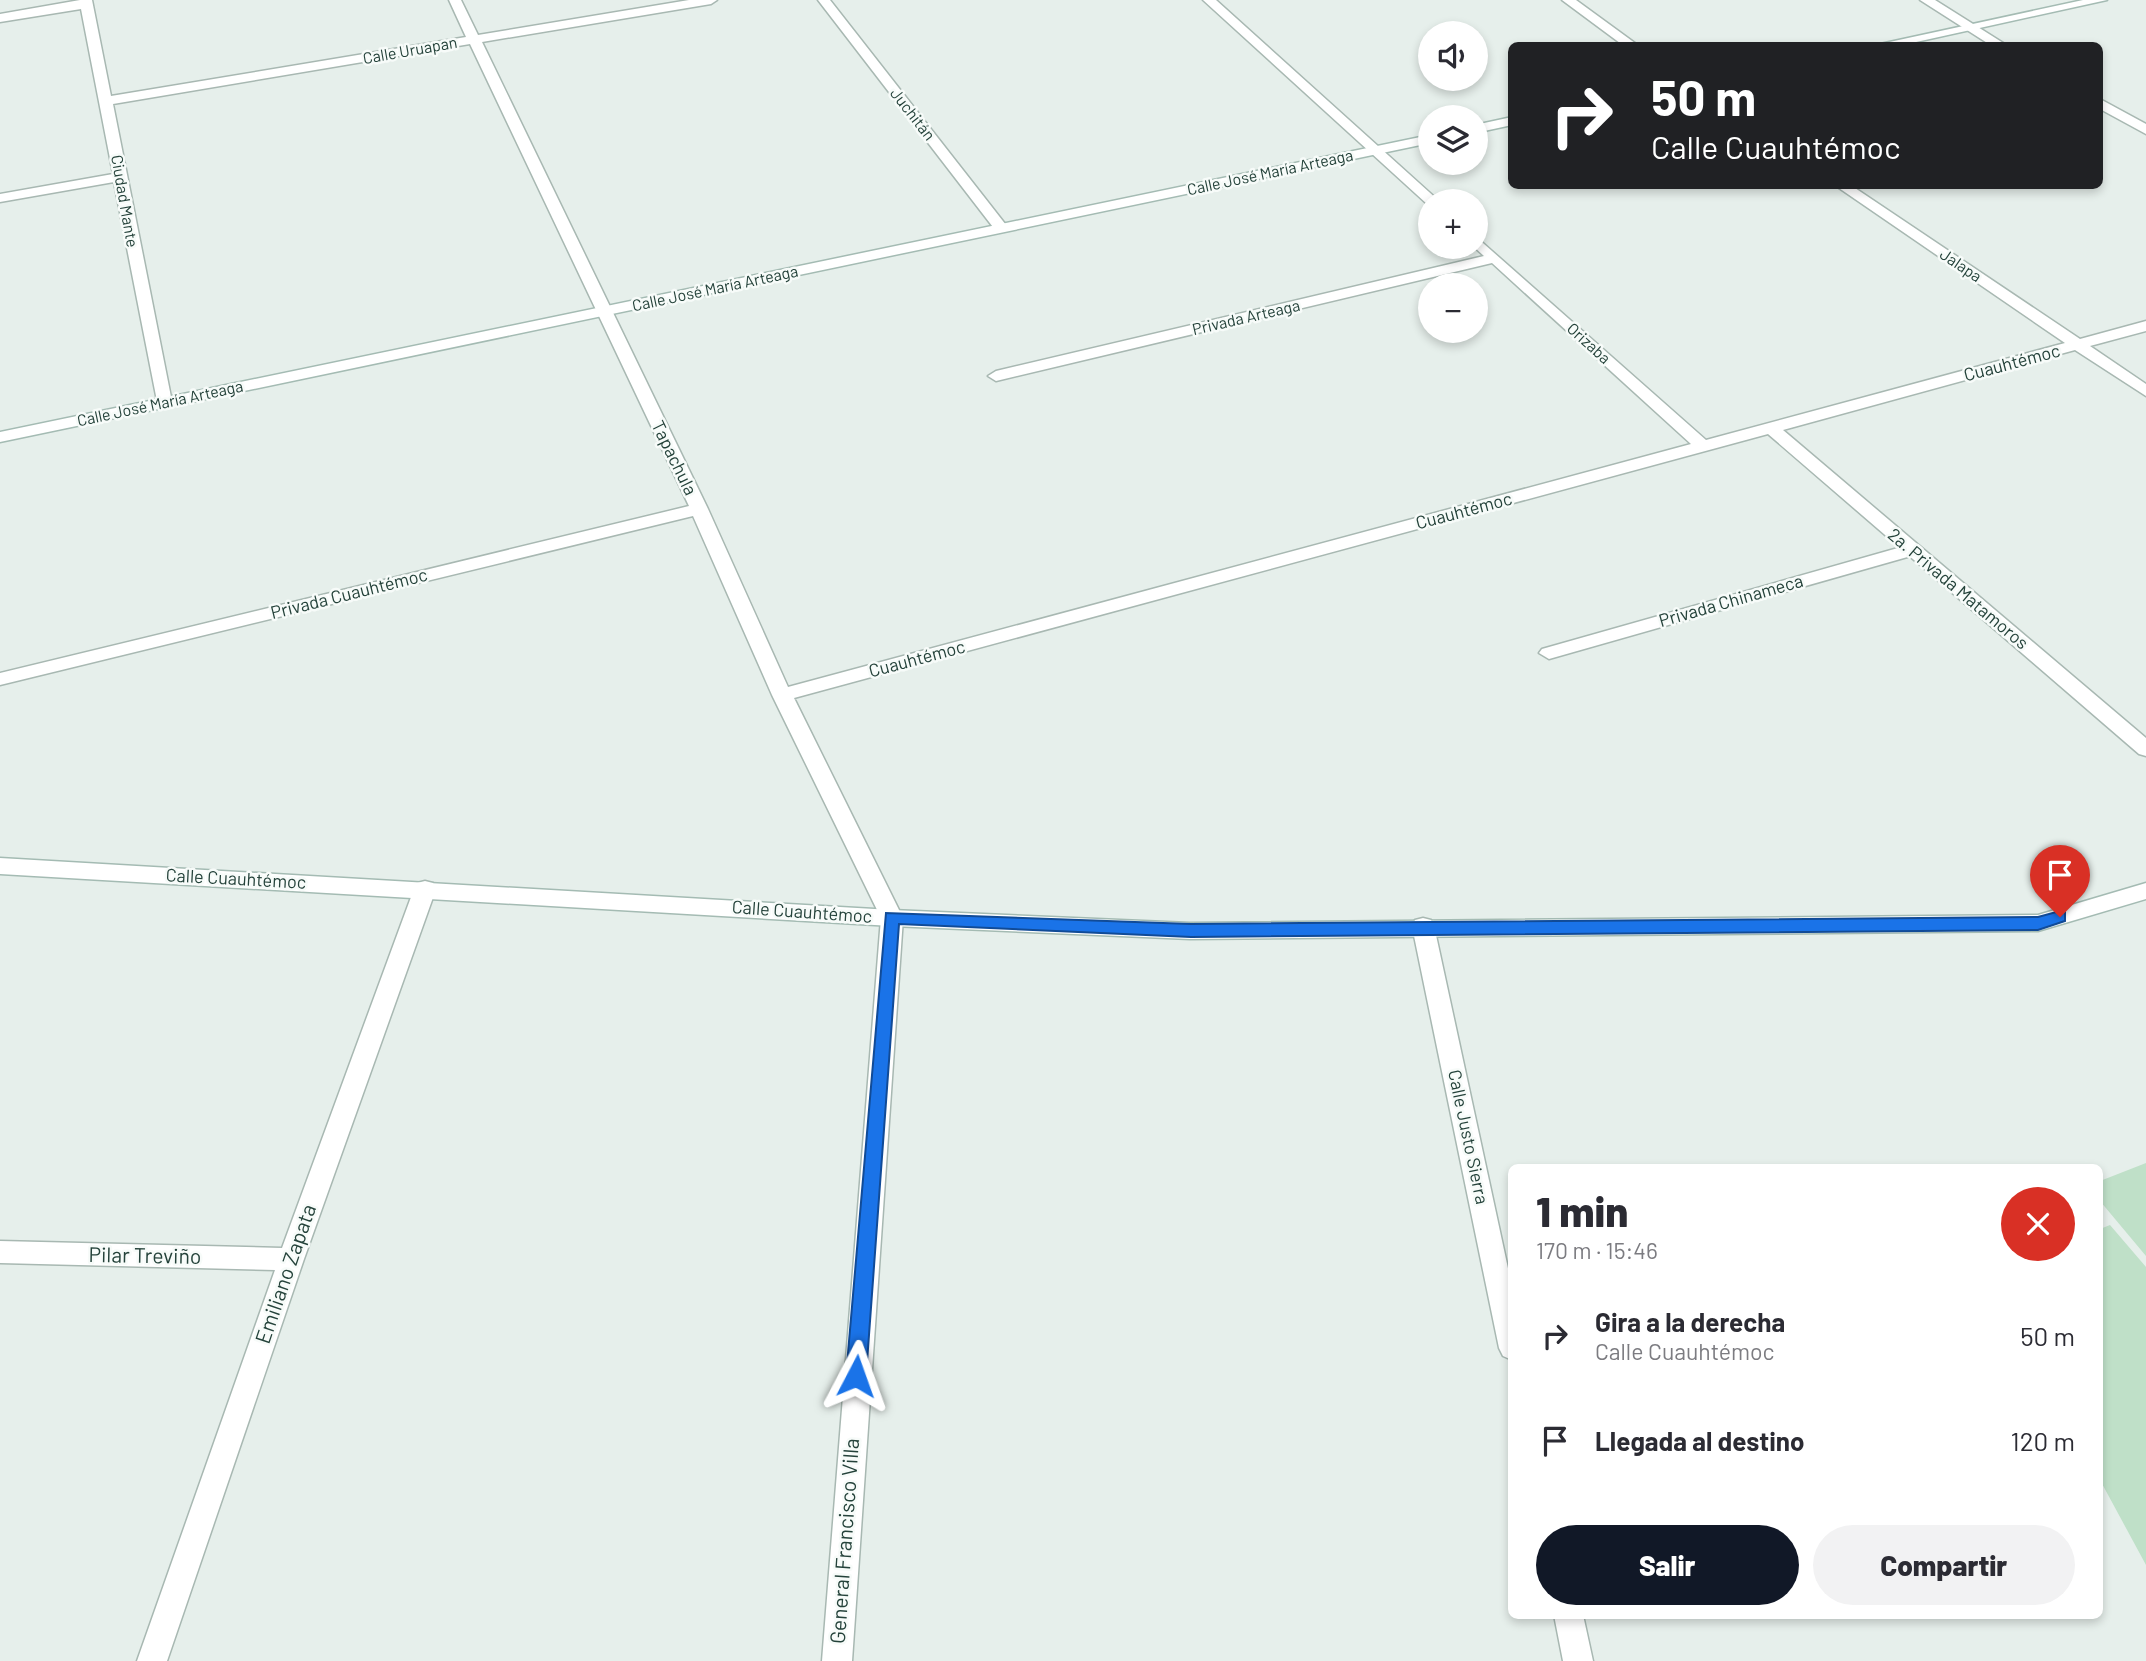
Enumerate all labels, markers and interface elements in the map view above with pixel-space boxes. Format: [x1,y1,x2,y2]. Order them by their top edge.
map controls [1418,21,1488,343]
button: sound [1418,21,1488,91]
street label: Calle Uruapan [361,32,459,67]
text: 50 m [1651,67,1756,126]
icon: right [1536,70,1627,161]
street label: Juchitán [887,84,940,144]
button: layers [1418,105,1488,175]
text: Calle Cuauhtémoc [1651,127,1901,165]
street label: Calle José María Arteaga [1185,145,1355,198]
street label: Ciudad Mante [108,153,143,249]
button: + [1418,189,1488,259]
street label: Jalapa [1937,244,1986,285]
street label: Calle José María Arteaga [630,261,800,314]
button: − [1418,273,1488,343]
street label: Privada Arteaga [1190,295,1302,338]
street label: Orizaba [1564,318,1615,367]
street label: Cuauhtémoc [1961,339,2062,385]
street label: Calle José María Arteaga [75,376,245,429]
street label: Tapachula [647,417,702,498]
street label: Cuauhtémoc [1413,487,1514,533]
street label: 2a. Privada Matamoros [1884,523,2033,653]
street label: Privada Cuauhtémoc [268,563,429,623]
street label: Privada Chinameca [1656,569,1805,631]
street label: Cuauhtémoc [866,635,967,681]
pin [2030,845,2090,917]
icon: arrive [2041,856,2079,894]
street label: Calle Cuauhtémoc [165,863,307,893]
street label: Calle Cuauhtémoc [731,895,873,927]
street label: Calle Justo Sierra [1444,1068,1494,1206]
text: 1 min [1536,1185,1628,1235]
button: close [2001,1187,2075,1261]
street label: Emiliano Zapata [249,1200,320,1347]
text: 170 m · 15:46 [1536,1236,1658,1264]
street label: Pilar Treviño [89,1241,202,1268]
text: Gira a la derecha [1595,1306,1785,1337]
icon: right [1536,1317,1574,1355]
text: 50 m [2020,1320,2075,1351]
text: Calle Cuauhtémoc [1595,1337,1774,1365]
position arrow [819,1339,893,1413]
icon: arrive [1536,1422,1574,1460]
text: Llegada al destino [1595,1425,1804,1456]
text: 120 m [2011,1425,2075,1456]
street label: General Francisco Villa [824,1437,863,1644]
button: Salir [1536,1525,1799,1605]
button: Compartir [1813,1525,2075,1605]

